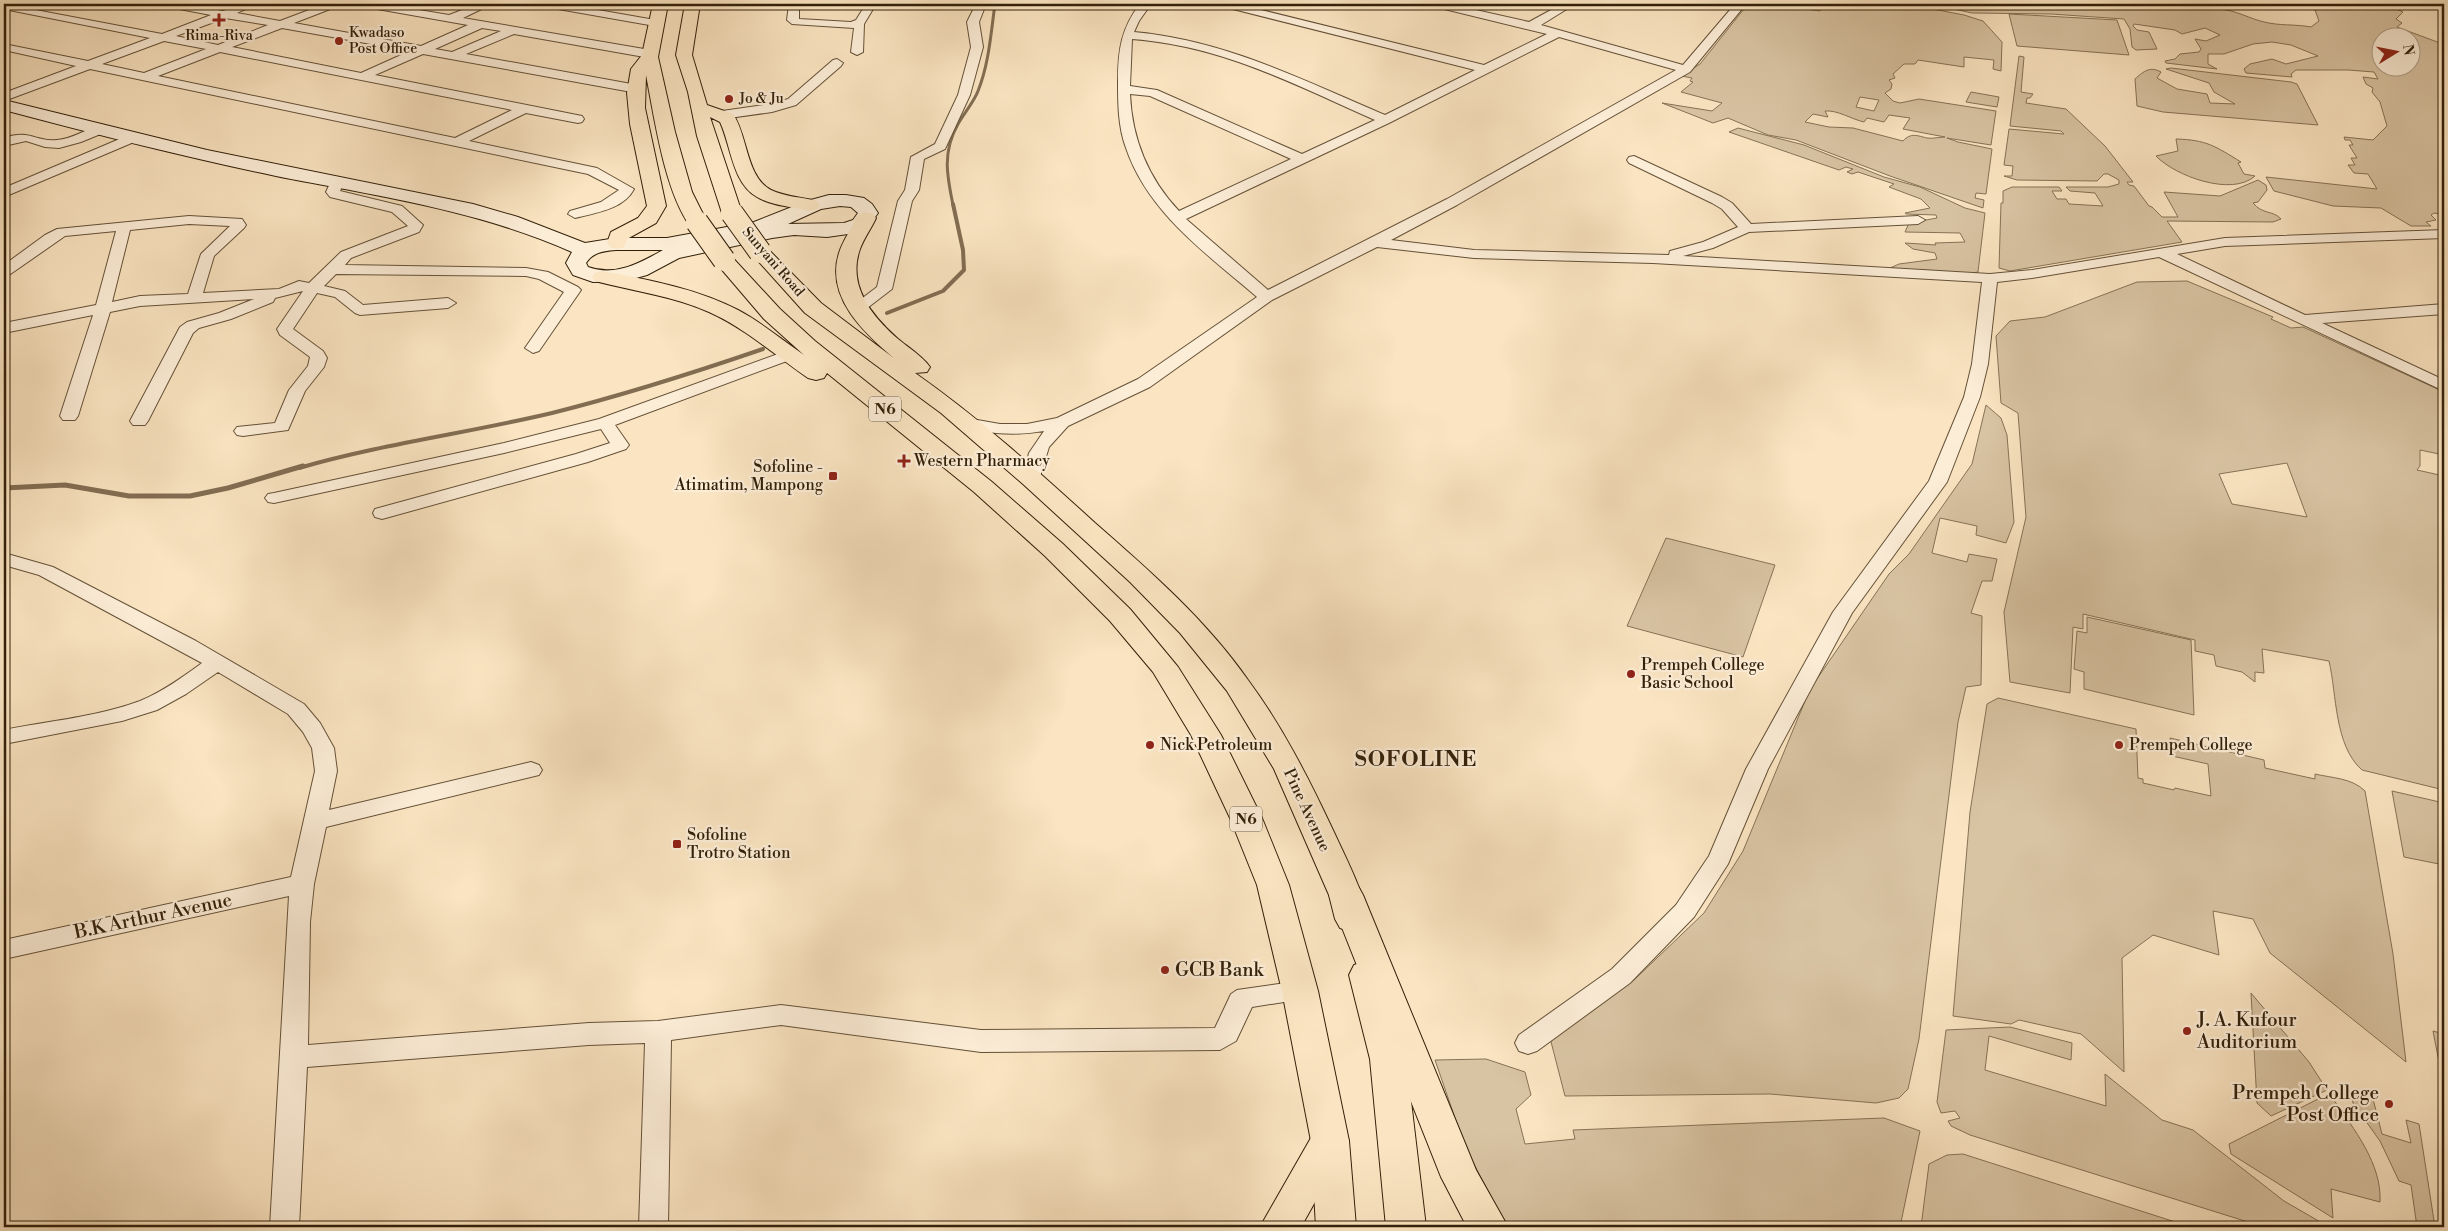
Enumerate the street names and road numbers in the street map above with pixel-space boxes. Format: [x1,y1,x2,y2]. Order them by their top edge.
street label: Sunyani Road [738,223,808,301]
road number: N6 [869,396,901,422]
street label: Pine Avenue [1279,765,1335,855]
road number: N6 [1230,806,1262,832]
street label: B.K Arthur Avenue [71,888,234,945]

